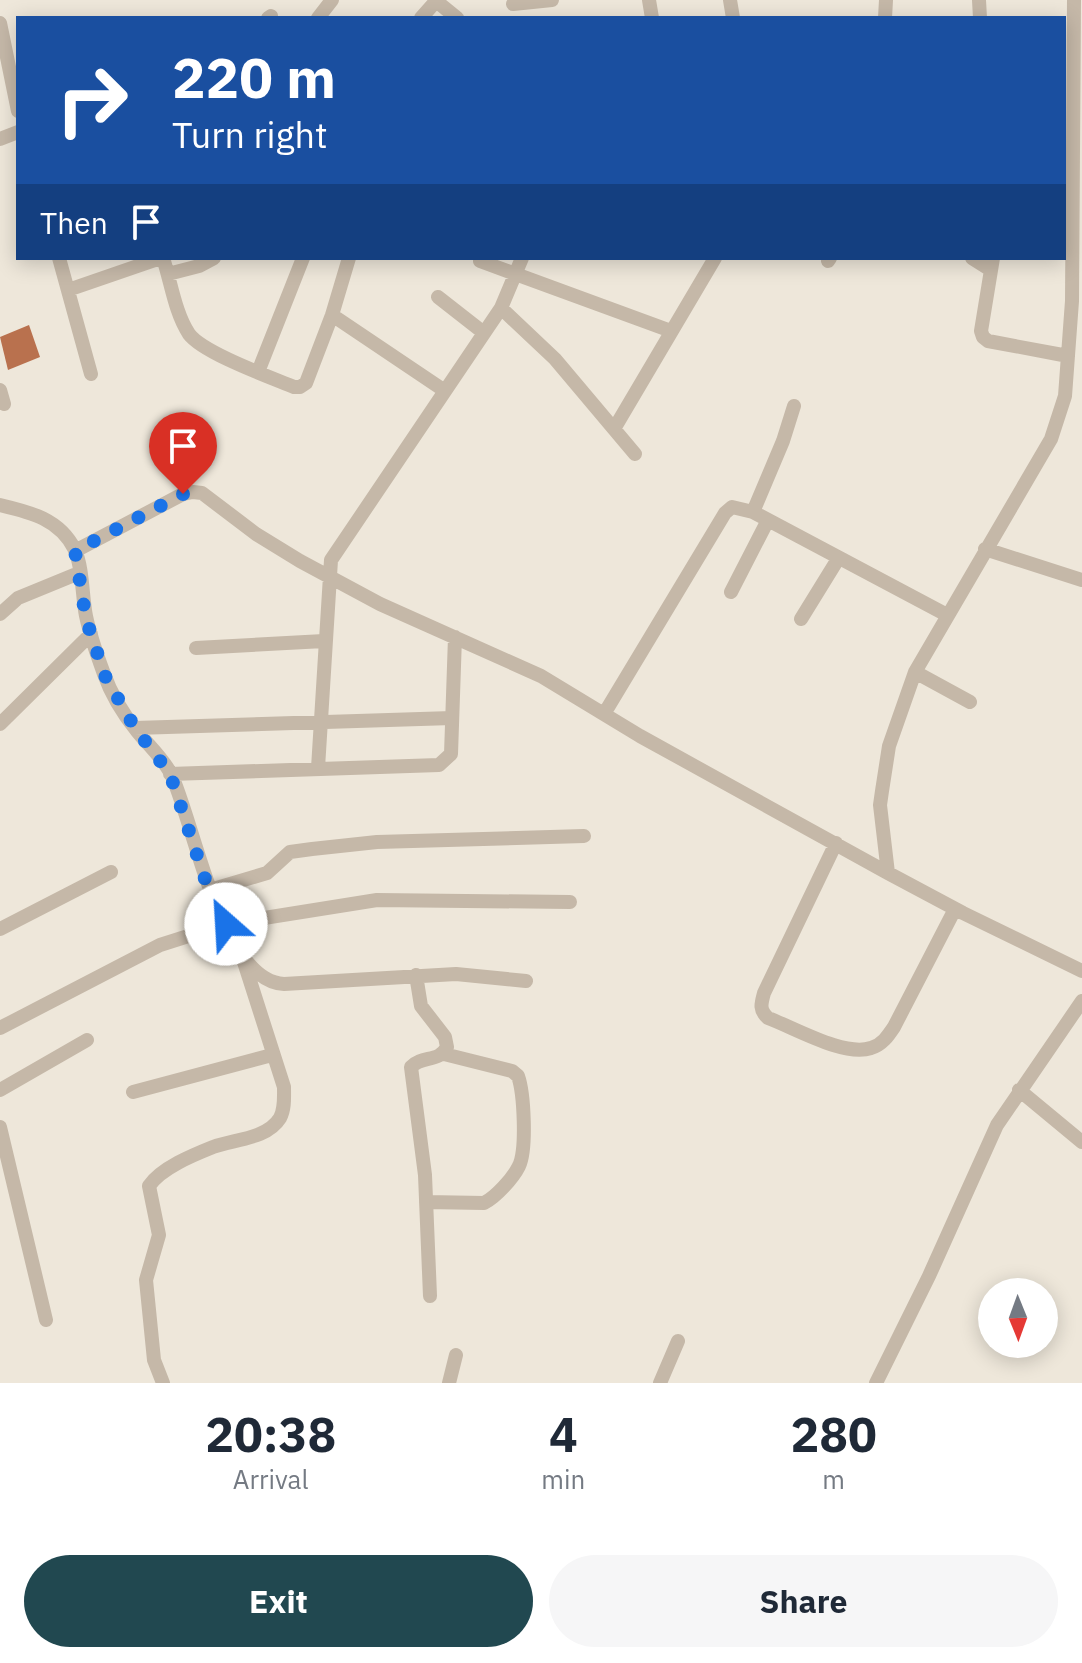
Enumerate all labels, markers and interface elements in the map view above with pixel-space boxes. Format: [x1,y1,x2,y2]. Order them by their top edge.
text: 220 m [172,41,336,113]
icon: right [40,48,144,152]
text: Turn right [172,111,328,158]
icon: arrive [124,200,168,244]
text: Then [40,203,108,242]
pin [149,412,217,494]
icon: arrive [161,424,205,468]
position arrow [184,882,268,966]
north arrow [978,1278,1058,1358]
map controls [978,1278,1058,1358]
text: 20:38 [205,1403,336,1465]
text: 4 [549,1403,578,1465]
text: 280 [790,1403,877,1465]
text: Arrival [233,1462,309,1496]
text: min [541,1462,585,1496]
text: m [822,1462,845,1496]
button: Exit [24,1555,533,1647]
button: Share [549,1555,1058,1647]

